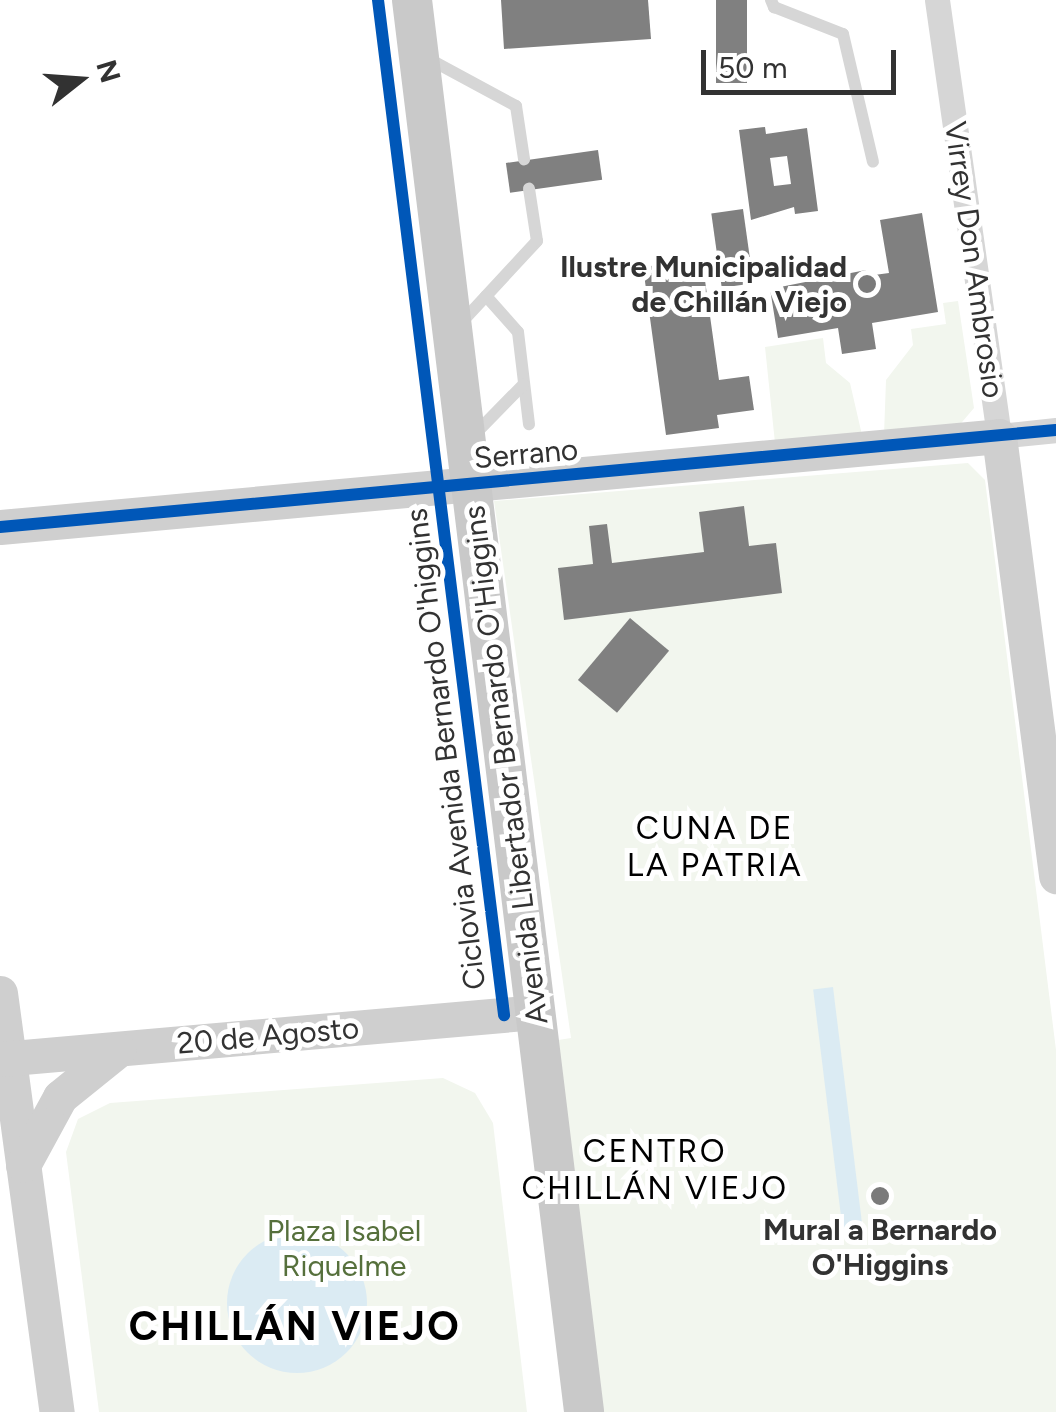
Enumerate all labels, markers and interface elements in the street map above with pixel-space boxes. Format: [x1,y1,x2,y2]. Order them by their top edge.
north arrow [30,30,130,130]
scale bar [706,30,901,92]
text: 50 m [718,49,787,86]
text: N [89,56,128,87]
street label: Virrey Don Ambrosio [937,120,1011,400]
place label: Ilustre Municipalidad de Chillán Viejo [560,249,847,320]
marker: Ilustre Municipalidad de Chillán Viejo [856,273,878,295]
street label: Serrano [472,432,580,476]
street label: Avenida Libertador Bernardo O'Higgins [456,504,556,1026]
street label: Ciclovia Avenida Bernardo O'higgins [399,506,493,992]
district label: CUNA DE LA PATRIA [627,810,803,885]
street label: 20 de Agosto [176,1010,360,1062]
district label: CENTRO CHILLÁN VIEJO [522,1133,788,1208]
marker: Mural a Bernardo O'Higgins [869,1185,891,1207]
place label: Mural a Bernardo O'Higgins [763,1212,997,1282]
park label: Plaza Isabel Riquelme [267,1213,421,1284]
district label: CHILLÁN VIEJO [129,1302,461,1350]

